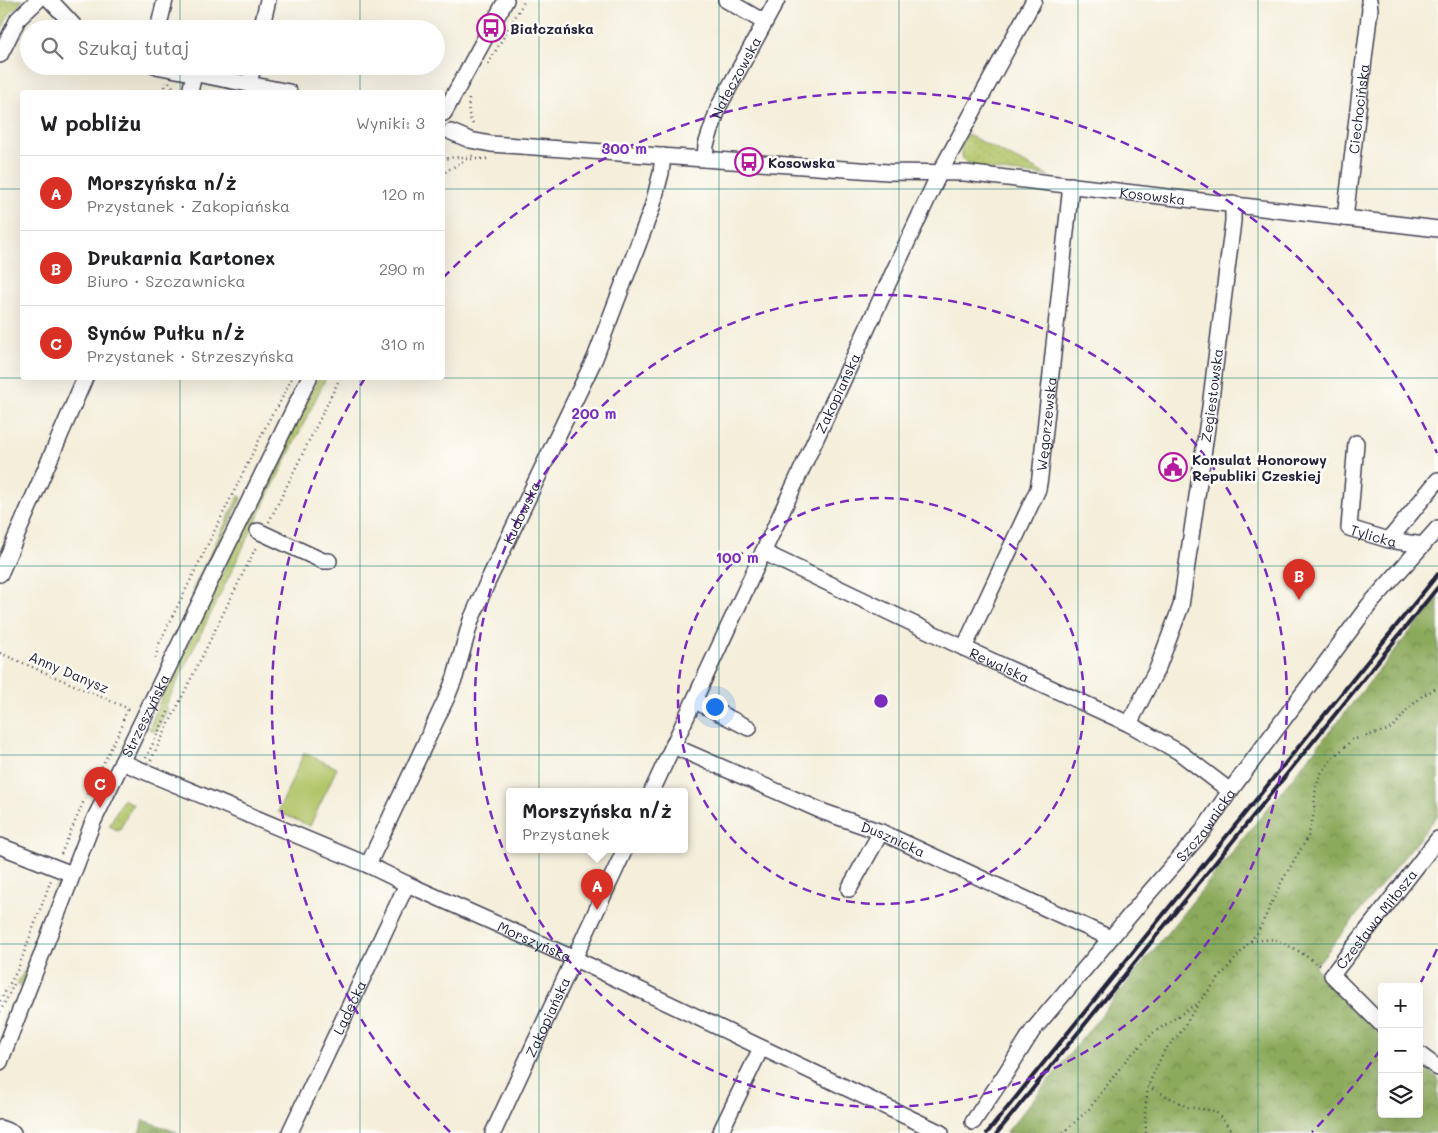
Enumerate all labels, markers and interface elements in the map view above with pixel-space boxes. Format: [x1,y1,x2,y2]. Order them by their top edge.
bus stop icon: Białczańska [476,13,506,43]
place label: Białczańska [510,19,594,38]
search box [20,20,445,75]
street label: Nałęczowska [706,33,765,121]
icon: search [38,34,66,62]
text: Szukaj tutaj [78,35,189,60]
street label: Ciechocińska [1343,63,1373,155]
text: W pobliżu [40,109,141,136]
text: Wyniki: 3 [356,112,425,133]
text: 300 m [601,138,647,158]
bus stop icon: Kosowska [734,147,764,177]
place label: Kosowska [768,153,836,172]
text: Morszyńska n/ż [87,170,236,195]
street label: Kosowska [1119,182,1186,209]
text: A [50,183,62,204]
text: 120 m [381,183,425,204]
text: Przystanek · Zakopiańska [87,195,290,216]
text: Drukarnia Kartonex [87,245,275,270]
text: B [51,258,61,279]
text: 290 m [379,258,425,279]
text: Biuro · Szczawnicka [87,270,246,291]
text: Synów Pułku n/ż [87,320,245,345]
text: C [50,333,62,354]
text: 310 m [381,333,425,354]
text: Przystanek · Strzeszyńska [87,345,294,366]
street label: Żegiestowska [1195,347,1227,443]
street label: Zakopiańska [810,350,864,436]
street label: Węgorzewska [1031,376,1060,472]
text: 200 m [572,403,617,423]
place label: Konsulat Honorowy Republiki Czeskiej [1192,450,1327,485]
public building icon: Konsulat Honorowy Republiki Czeskiej [1158,452,1188,482]
street label: Kudowska [498,478,544,547]
street label: Tylicka [1348,519,1398,551]
text: 100 m [715,547,759,567]
pin: B [1283,559,1315,600]
street label: Rewalska [967,642,1033,686]
street label: Anny Danysz [26,647,112,697]
street label: Strzeszyńska [117,671,173,760]
centre of rings [872,692,890,710]
your location [702,694,728,720]
pin: C [84,767,116,808]
street label: Szczawnicka [1171,784,1239,865]
popup [506,788,688,853]
text: Morszyńska n/ż [522,798,672,823]
street label: Dusznicka [859,816,929,861]
text: Przystanek [522,823,609,844]
street label: Czesława Miłosza [1331,865,1421,973]
pin: A [581,869,613,910]
street label: Morszyńska [495,916,575,966]
street label: Zakopiańska [520,974,574,1060]
street label: Lądecka [328,977,370,1038]
map controls [1378,983,1423,1118]
button: + [1378,983,1423,1028]
button: − [1378,1028,1423,1073]
button: layers [1378,1073,1423,1118]

